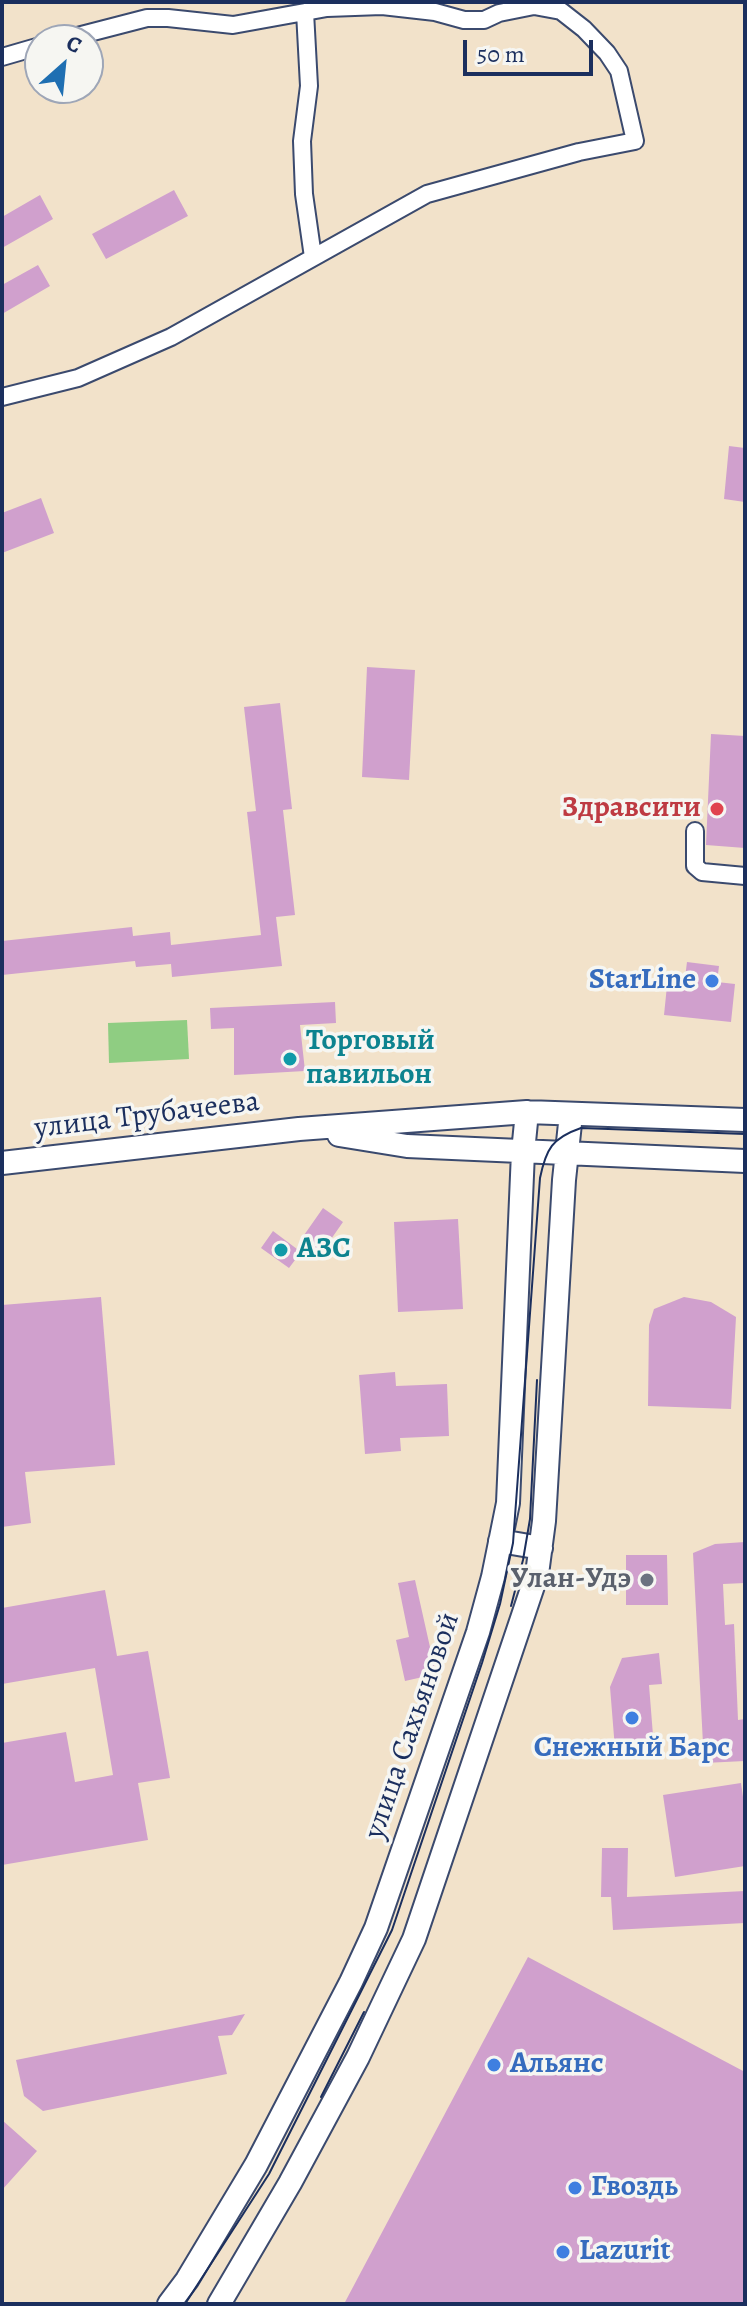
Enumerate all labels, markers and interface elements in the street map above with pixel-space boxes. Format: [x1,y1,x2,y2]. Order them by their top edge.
north arrow [24,24,104,104]
scale bar [467,24,597,74]
text: С [61,28,87,61]
text: 50 m [477,38,525,70]
place label: Здравсити [562,791,701,827]
marker: Здравсити [708,800,726,818]
place label: StarLine [589,963,696,999]
marker: StarLine [703,972,721,990]
place label: Торговый павильон [306,1024,435,1094]
marker: Торговый павильон [281,1050,299,1068]
street label: улица Трубачеева [33,1084,261,1148]
place label: АЗС [297,1232,351,1268]
marker: АЗС [272,1241,290,1259]
place label: Улан-Удэ [511,1562,631,1598]
marker: Улан-Удэ [638,1571,656,1589]
street label: улица Сахьяновой [357,1608,469,1844]
marker: Снежный Барс [623,1709,641,1727]
place label: Снежный Барс [534,1731,730,1767]
place label: Альянс [510,2047,604,2083]
marker: Альянс [485,2056,503,2074]
place label: Гвоздь [591,2170,678,2206]
marker: Гвоздь [566,2179,584,2197]
place label: Lazurit [579,2234,671,2270]
marker: Lazurit [554,2243,572,2261]

